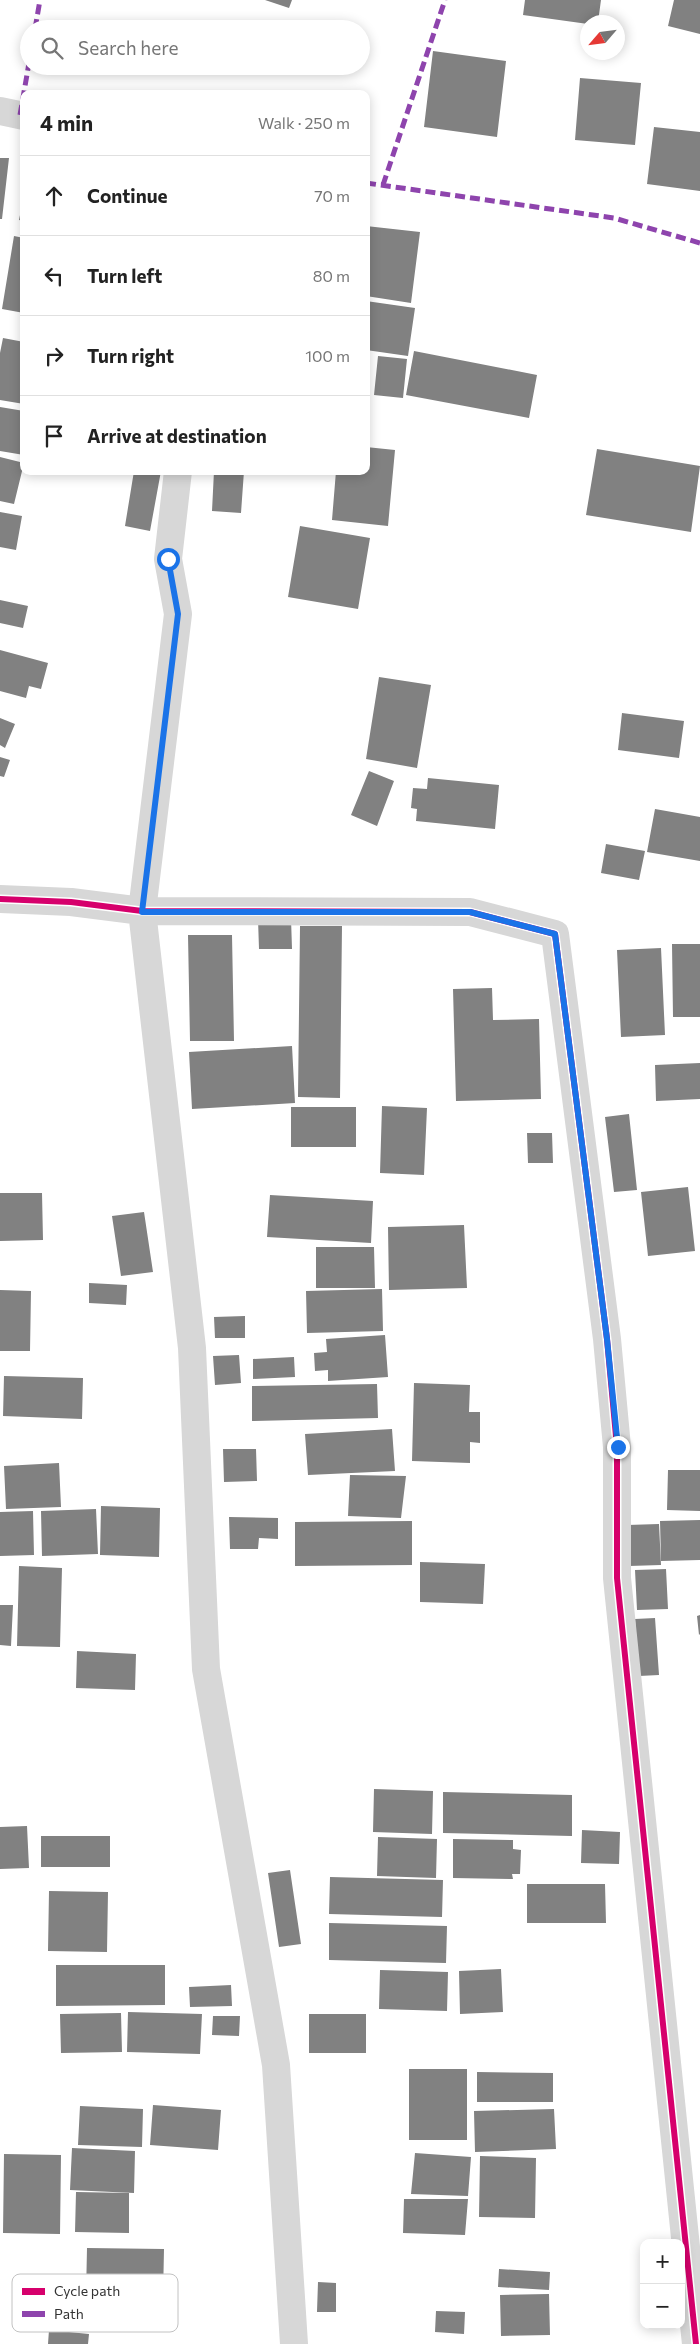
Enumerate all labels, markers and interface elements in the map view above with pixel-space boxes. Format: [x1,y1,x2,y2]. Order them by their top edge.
north arrow [580,15,625,60]
search box [20,20,370,75]
icon: search [38,34,66,62]
text: Search here [78,36,178,59]
text: 4 min [40,110,93,135]
text: Walk · 250 m [258,113,350,132]
icon: ahead [40,182,68,210]
text: Continue [87,184,167,207]
text: 70 m [314,186,350,205]
icon: left [40,262,68,290]
text: Turn left [87,264,162,287]
text: 80 m [313,266,350,285]
icon: right [40,342,68,370]
text: Turn right [87,344,174,367]
text: 100 m [305,346,350,365]
icon: arrive [40,422,68,450]
text: Arrive at destination [87,424,267,447]
route start [157,548,180,571]
route end [607,1436,630,1459]
map controls [640,2239,685,2329]
button: + [640,2239,685,2284]
legend [12,2274,178,2332]
text: Cycle path [54,2282,120,2299]
button: − [640,2284,685,2329]
text: Path [54,2305,84,2322]

